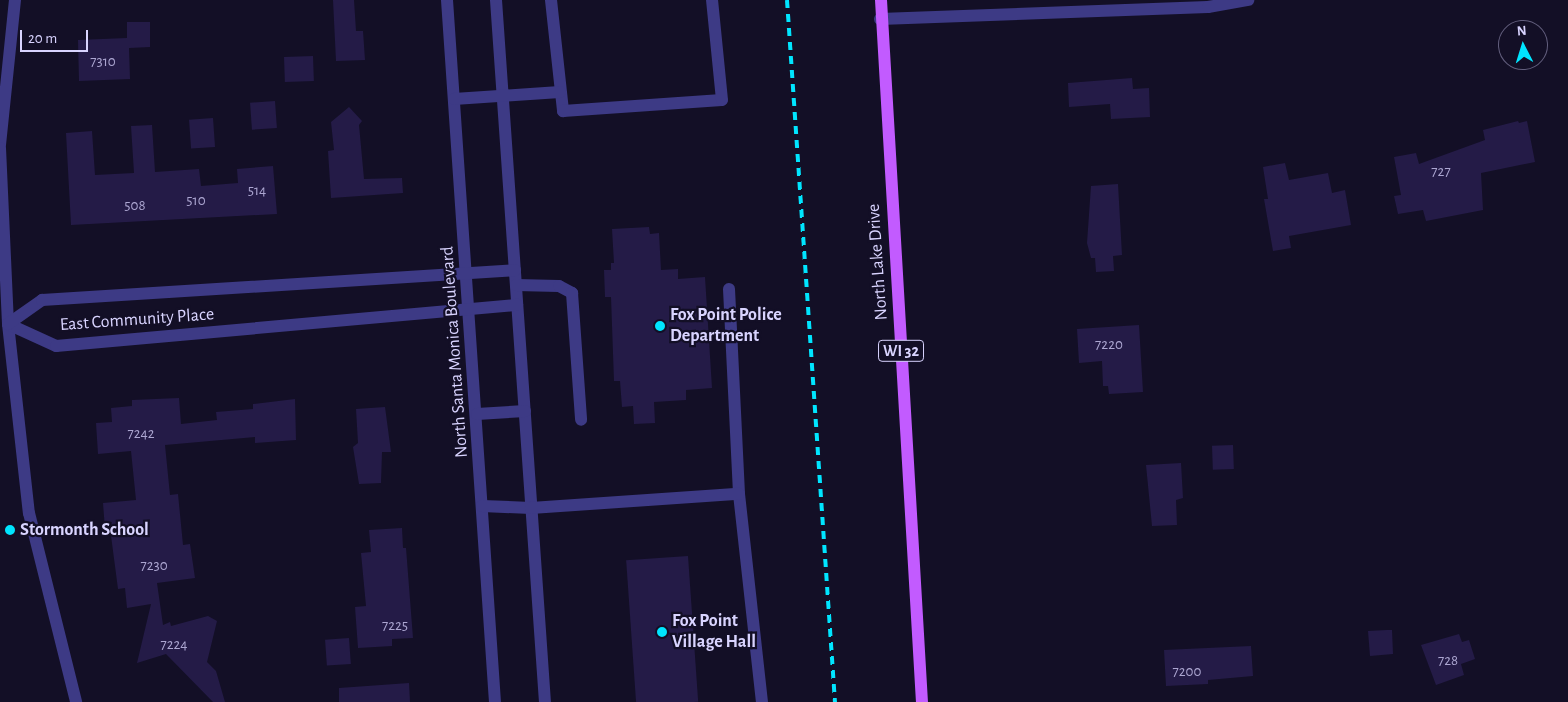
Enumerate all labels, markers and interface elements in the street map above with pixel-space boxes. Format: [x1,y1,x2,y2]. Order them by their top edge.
scale bar [22,20,90,52]
north arrow [1498,20,1548,70]
text: N [1516,24,1527,38]
text: 20 m [28,31,57,46]
house number: 7310 [90,53,116,71]
house number: 727 [1431,163,1451,181]
house number: 514 [248,182,266,200]
house number: 510 [186,192,206,210]
house number: 508 [124,197,146,215]
street label: North Lake Drive [863,203,893,321]
street label: North Santa Monica Boulevard [437,245,473,459]
street label: East Community Place [59,304,215,336]
place label: Fox Point Police Department [670,305,782,348]
marker: Fox Point Police Department [654,320,666,332]
house number: 7220 [1095,336,1123,354]
road number: WI 32 [877,338,925,364]
house number: 7242 [127,425,155,443]
place label: Stormonth School [20,519,149,541]
marker: Stormonth School [4,524,16,536]
house number: 7230 [140,557,168,575]
place label: Fox Point Village Hall [672,611,756,654]
house number: 7225 [382,617,408,635]
marker: Fox Point Village Hall [656,626,668,638]
house number: 7224 [160,636,188,654]
house number: 728 [1438,652,1458,670]
house number: 7200 [1173,663,1201,681]

